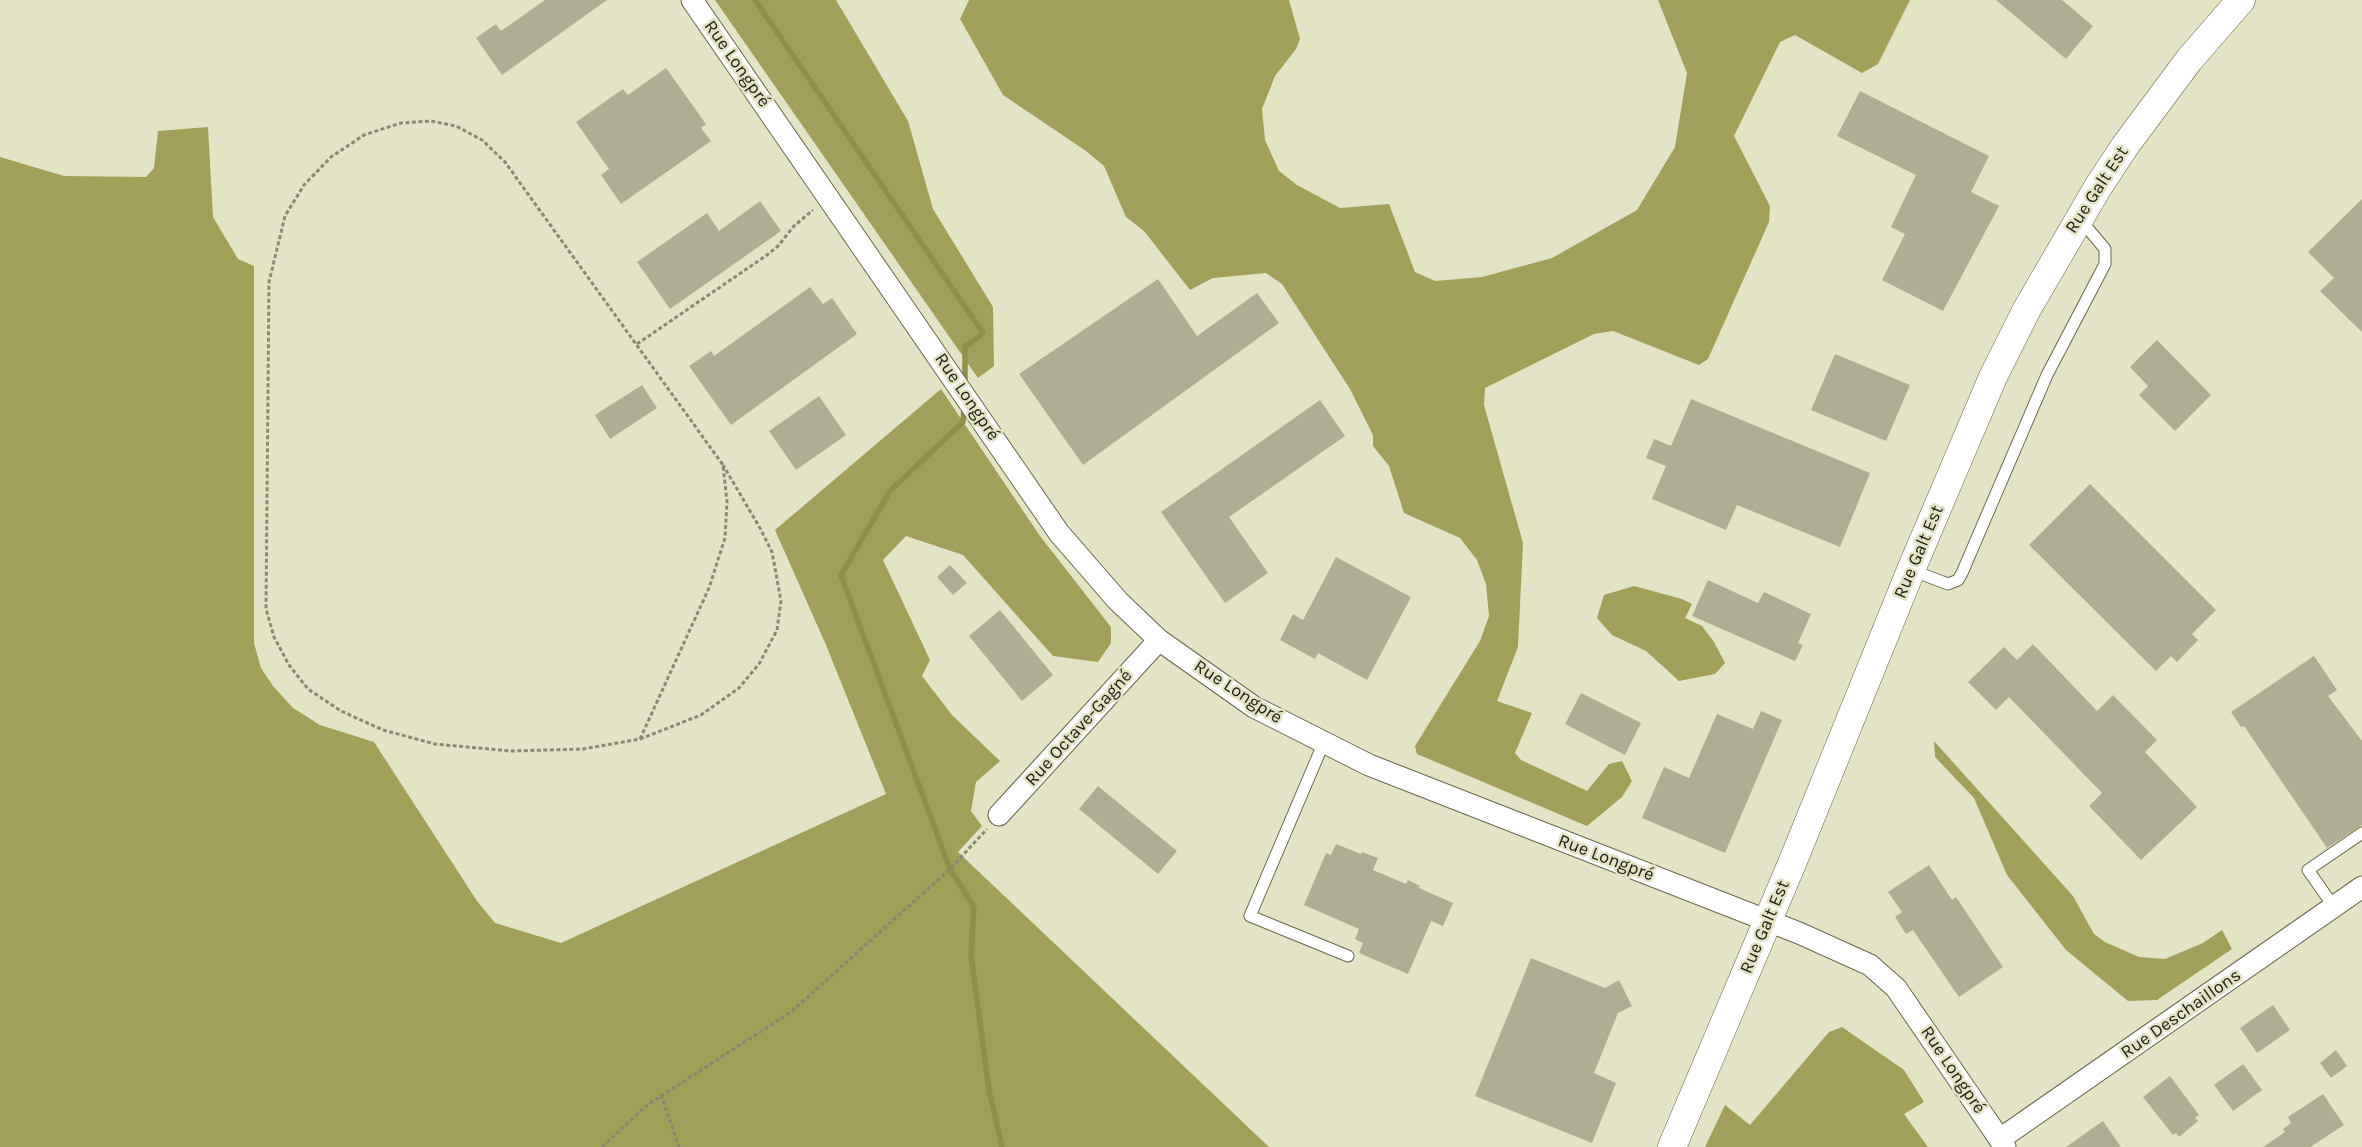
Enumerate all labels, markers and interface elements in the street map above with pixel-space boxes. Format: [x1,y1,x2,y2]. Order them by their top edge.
street label: Rue Longpré [699,16,775,112]
street label: Rue Galt Est [2061,142,2133,238]
street label: Rue Longpré [930,349,1004,445]
street label: Rue Galt Est [1890,502,1948,602]
street label: Rue Longpré [1190,655,1286,729]
street label: Rue Octave-Gagné [1021,665,1137,791]
street label: Rue Longpré [1555,830,1657,886]
street label: Rue Galt Est [1736,877,1794,977]
street label: Rue Deschaillons [2117,965,2245,1063]
street label: Rue Longpré [1916,1022,1990,1118]

